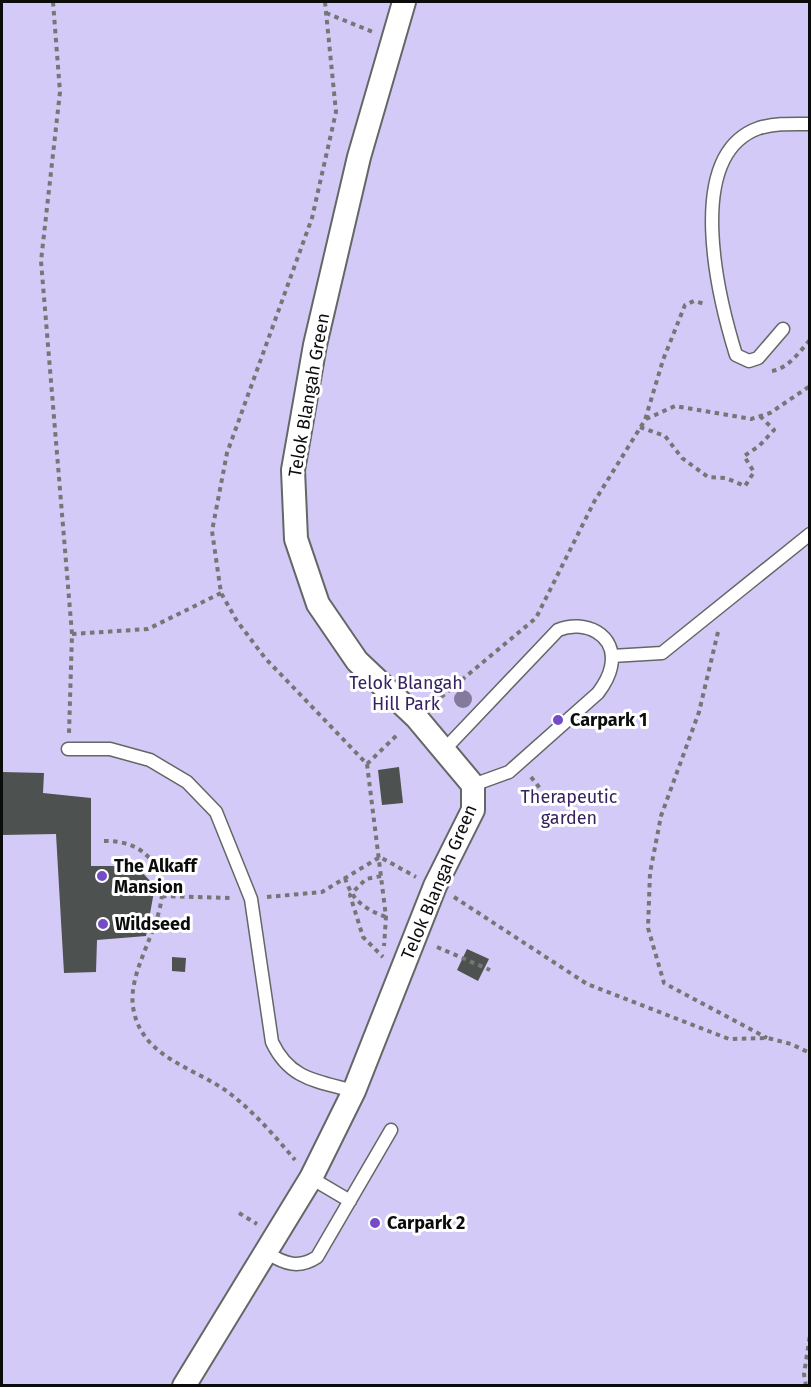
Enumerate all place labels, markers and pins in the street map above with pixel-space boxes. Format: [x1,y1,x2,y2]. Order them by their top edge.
place label: Carpark 1 [570,709,647,731]
marker: Carpark 1 [551,713,565,727]
place label: The Alkaff Mansion [114,855,198,898]
marker: The Alkaff Mansion [95,869,109,883]
place label: Wildseed [115,913,191,935]
marker: Wildseed [96,917,110,931]
place label: Carpark 2 [387,1212,465,1234]
marker: Carpark 2 [368,1216,382,1230]

